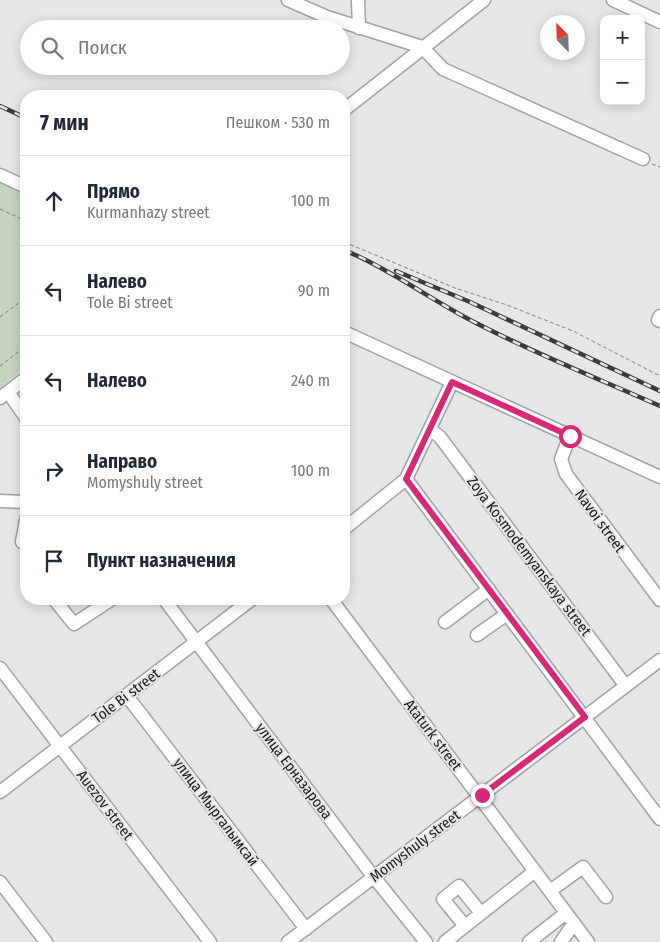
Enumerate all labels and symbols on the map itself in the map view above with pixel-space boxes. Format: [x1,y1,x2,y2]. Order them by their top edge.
north arrow [540,15,585,60]
route start [559,425,582,448]
street label: Zoya Kosmodemyanskaya street [463,473,595,640]
street label: Navoi street [571,486,629,556]
street label: Tole Bi street [89,665,164,727]
street label: Ataturk street [400,696,466,774]
street label: улица Ерназарова [252,719,336,823]
street label: улица Мыргалымсай [169,754,263,870]
street label: Auezov street [73,767,137,844]
route end [471,784,494,807]
street label: Momyshuly street [366,806,464,886]

